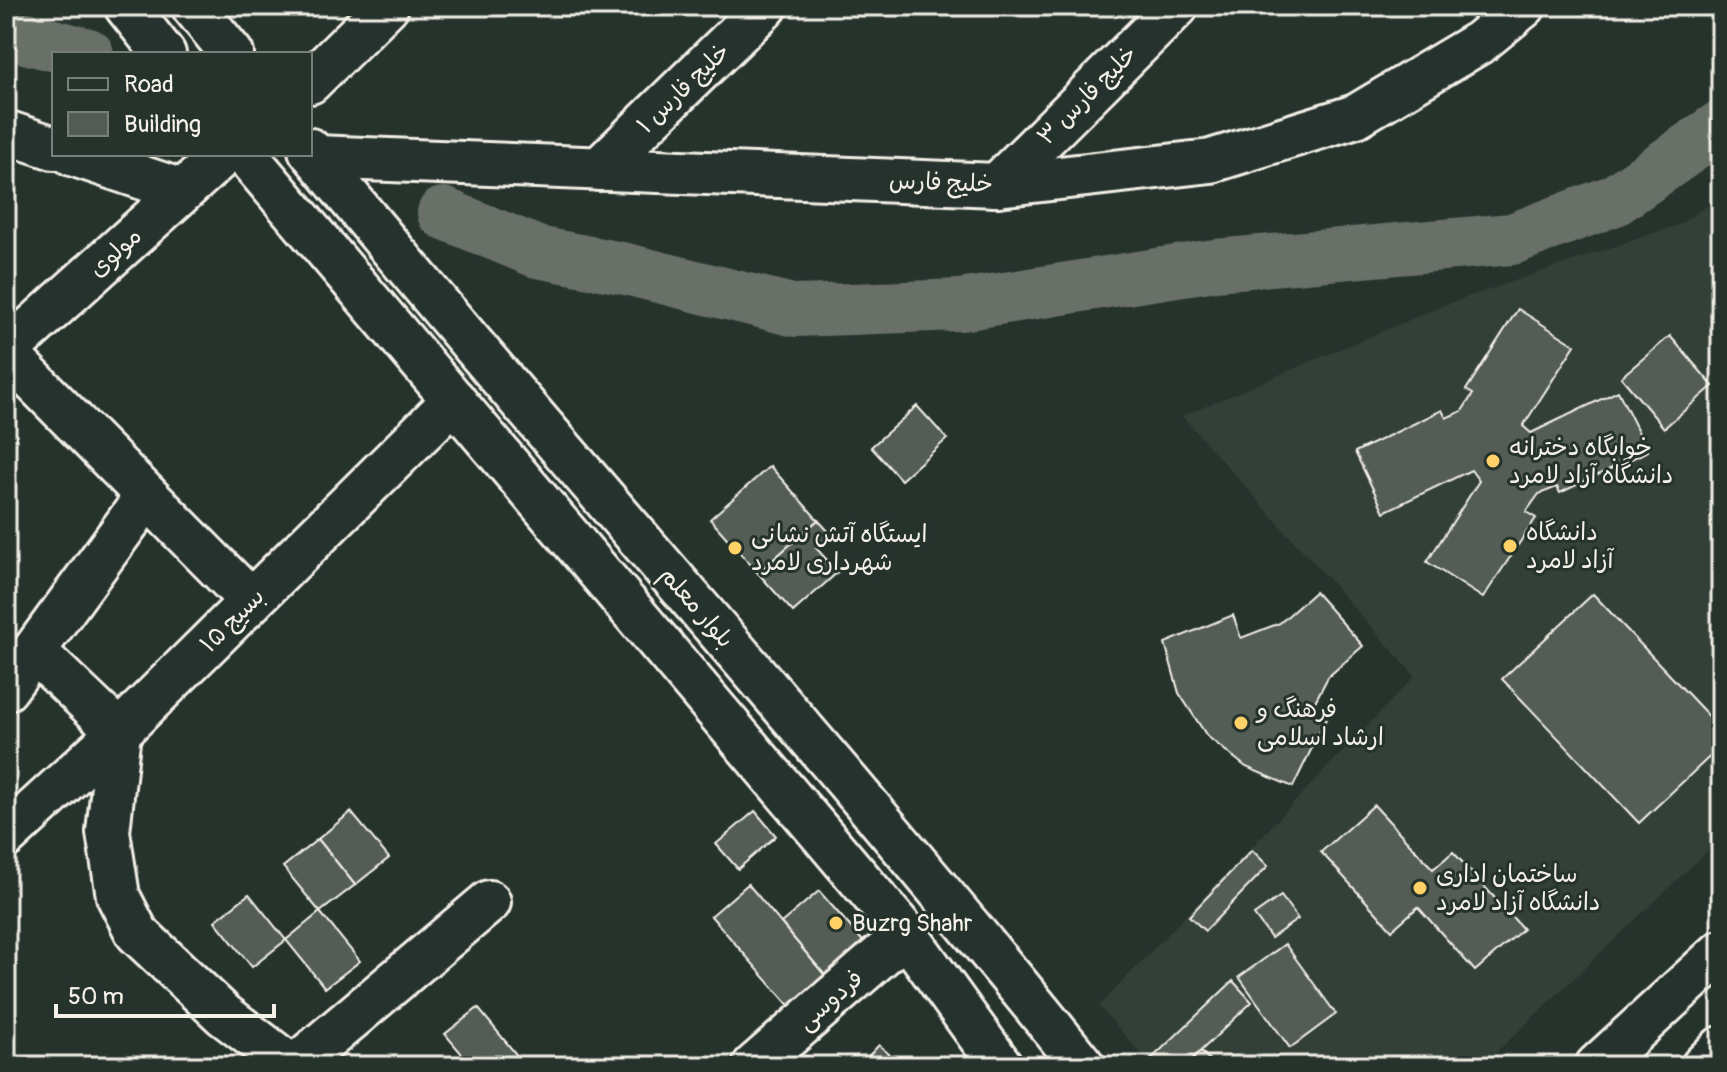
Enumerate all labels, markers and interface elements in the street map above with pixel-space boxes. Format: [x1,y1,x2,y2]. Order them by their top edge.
street label: خلیج فارس ۱ [631,37,737,140]
street label: خلیج فارس ۳ [1032,40,1144,152]
legend [52,52,312,156]
text: Road [124,70,174,99]
text: Building [124,110,201,139]
street label: خلیج فارس [888,166,993,200]
street label: مولوی [83,221,148,283]
place label: خوابگاه دخترانه دانشگاه آزاد لامرد [1509,433,1673,490]
marker: خوابگاه دخترانه دانشگاه آزاد لامرد [1484,452,1502,470]
place label: دانشگاه آزاد لامرد [1526,518,1615,575]
place label: ایستگاه آتش نشانی شهرداری لامرد [751,520,927,577]
marker: دانشگاه آزاد لامرد [1501,537,1519,555]
marker: ایستگاه آتش نشانی شهرداری لامرد [726,539,744,557]
street label: بلوار معلم [651,561,740,656]
street label: بسیج ۱۵ [194,582,271,659]
place label: فرهنگ و ارشاد اسلامی [1255,695,1384,752]
marker: فرهنگ و ارشاد اسلامی [1232,714,1250,732]
place label: ساختمان اداری دانشگاه آزاد لامرد [1436,860,1600,917]
marker: ساختمان اداری دانشگاه آزاد لامرد [1411,879,1429,897]
place label: Buzrg Shahr [852,909,973,938]
marker: Buzrg Shahr [827,914,845,932]
street label: فردوسی [791,964,869,1037]
scale bar [56,968,274,1018]
text: 50 m [68,982,124,1011]

